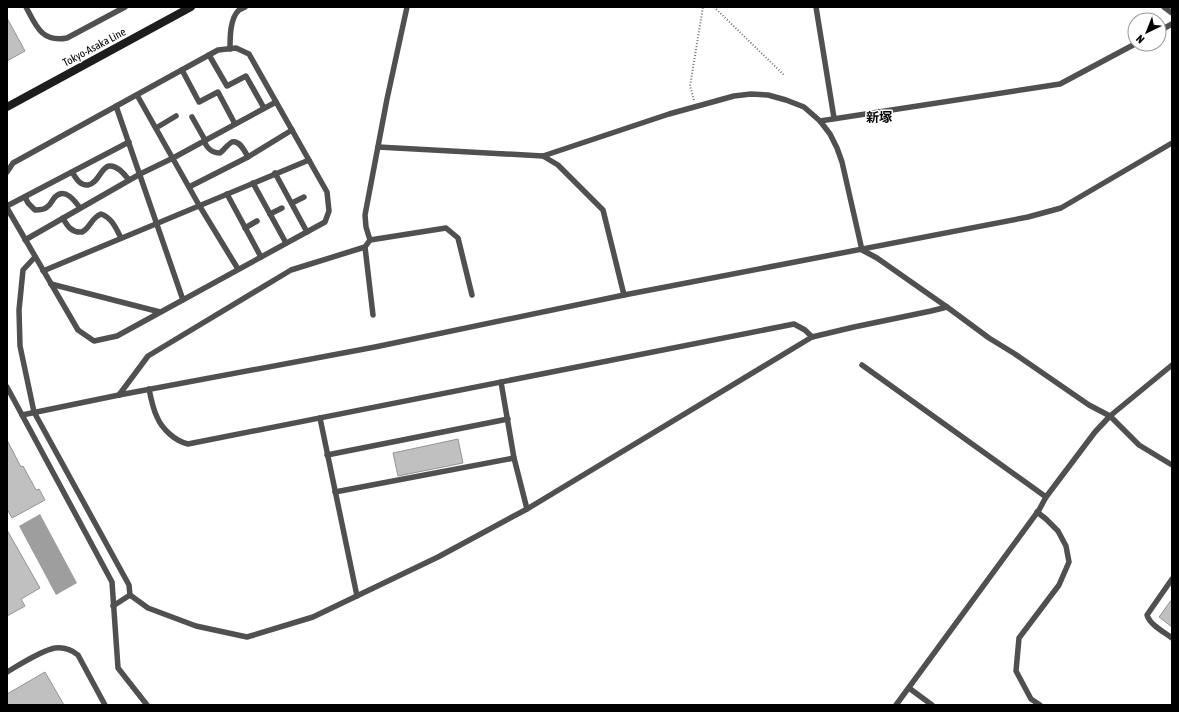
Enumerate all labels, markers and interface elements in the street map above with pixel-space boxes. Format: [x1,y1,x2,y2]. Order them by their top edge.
north arrow [1127,12,1167,52]
street label: Tokyo-Asaka Line [61,25,127,69]
text: N [1134,33,1147,46]
district label: 新塚 [866,110,892,125]

